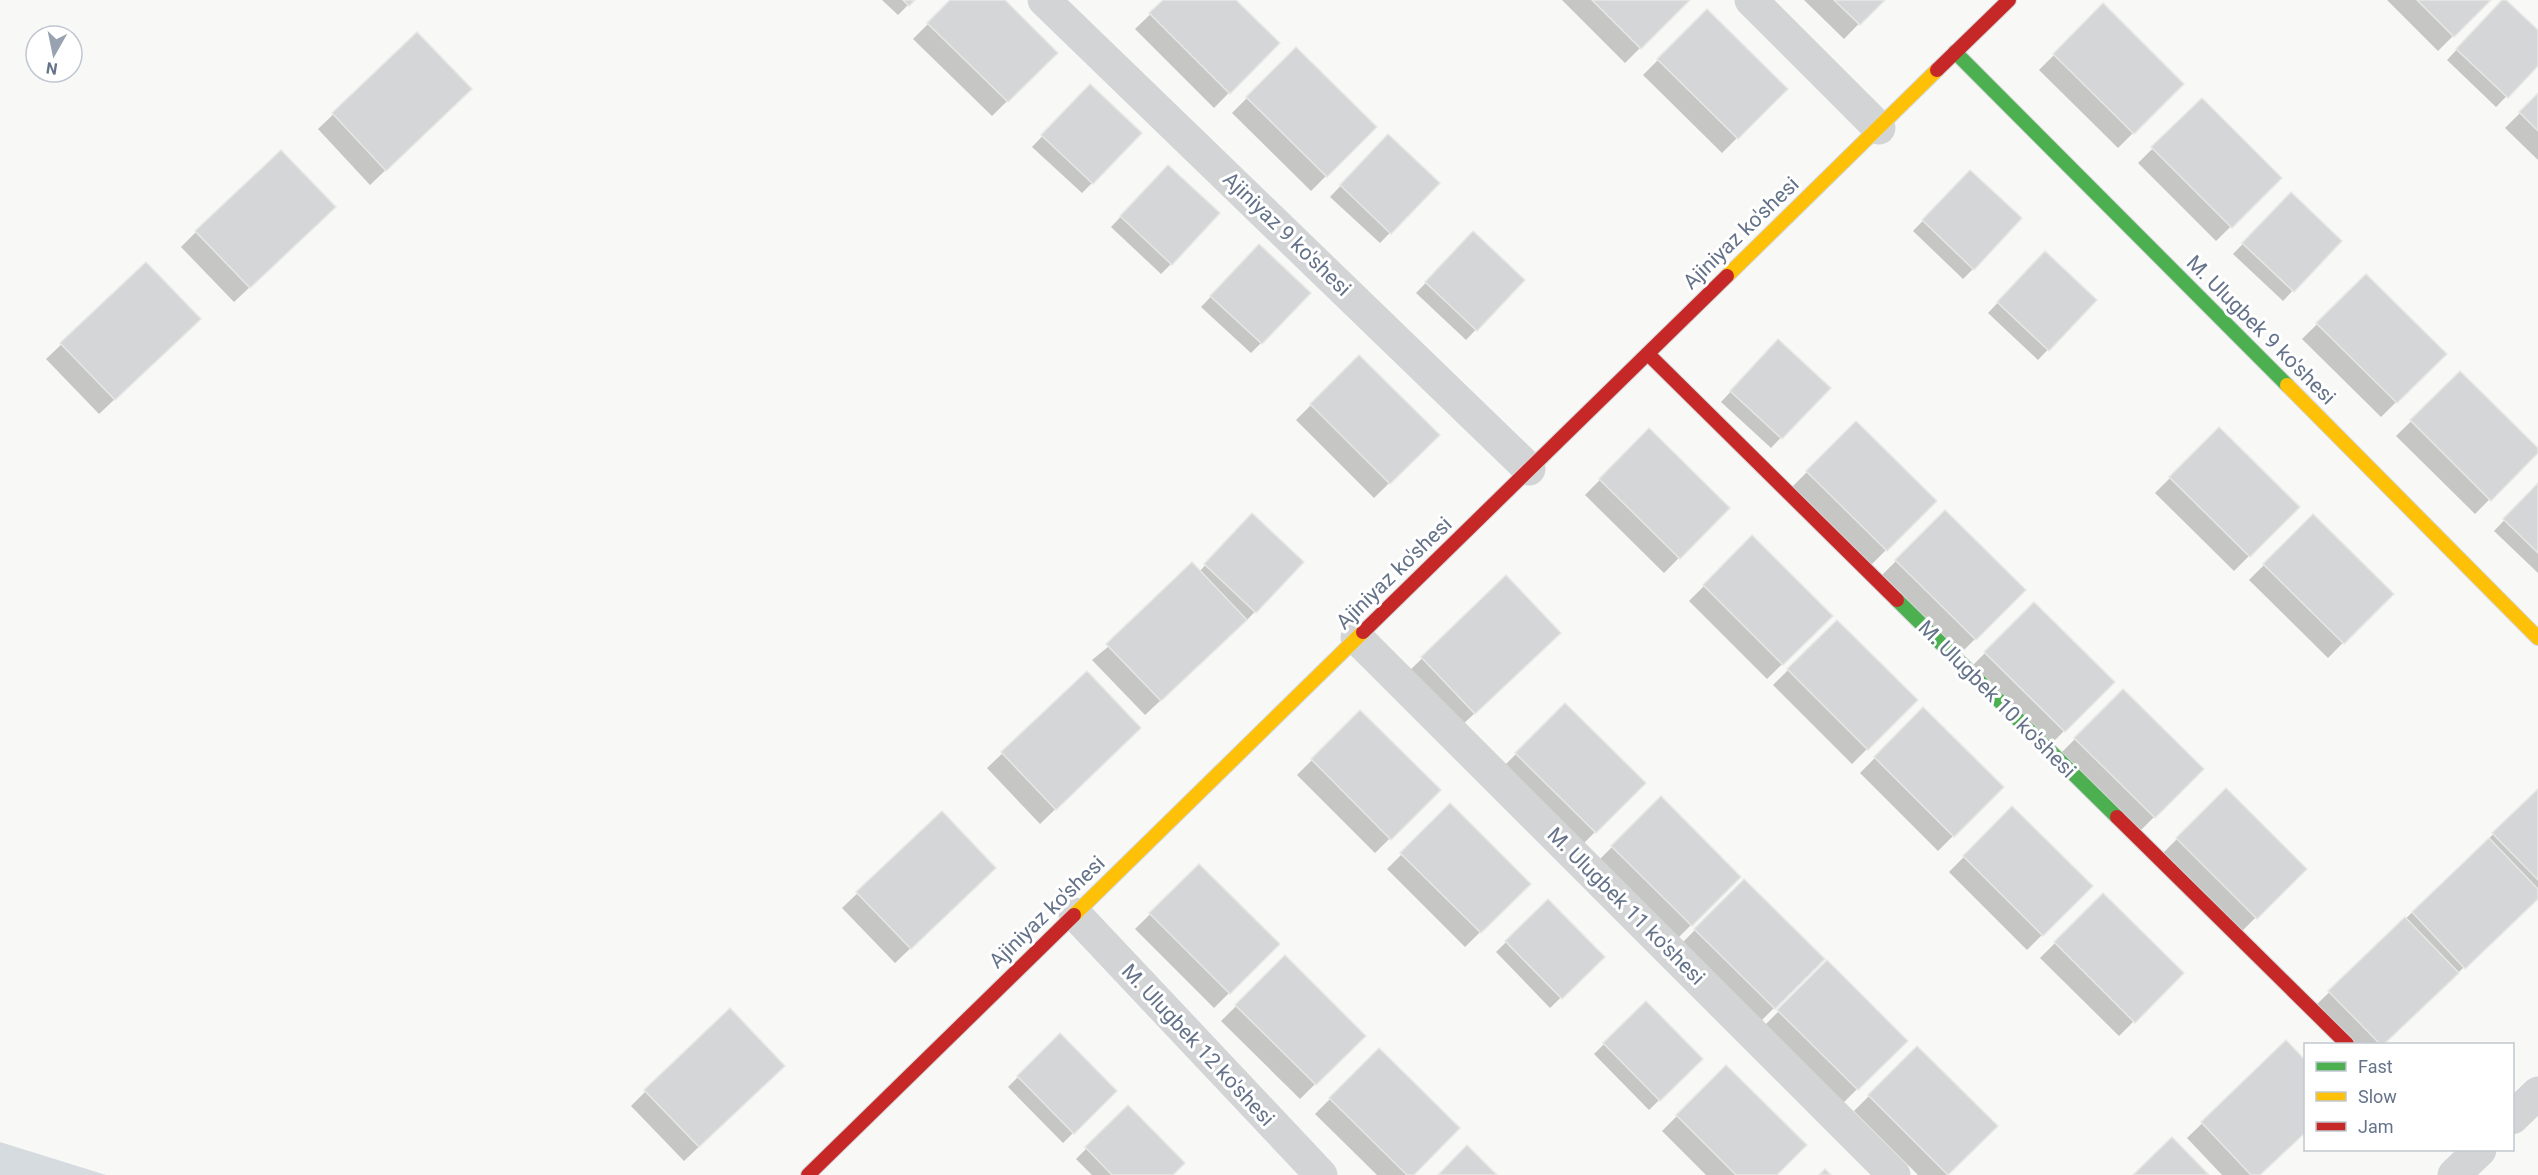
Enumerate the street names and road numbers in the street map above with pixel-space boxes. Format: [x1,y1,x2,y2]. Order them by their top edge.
street label: Ajiniyaz 9 ko'shesi [1218,167,1356,301]
street label: Ajiniyaz ko'shesi [1678,172,1804,294]
street label: M. Ulugbek 9 ko'shesi [2182,251,2340,409]
street label: Ajiniyaz ko'shesi [1331,512,1457,634]
street label: M. Ulugbek 10 ko'shesi [1913,615,2081,783]
street label: M. Ulugbek 11 ko'shesi [1542,822,1710,990]
street label: Ajiniyaz ko'shesi [984,851,1110,973]
street label: M. Ulugbek 12 ko'shesi [1117,959,1279,1131]

